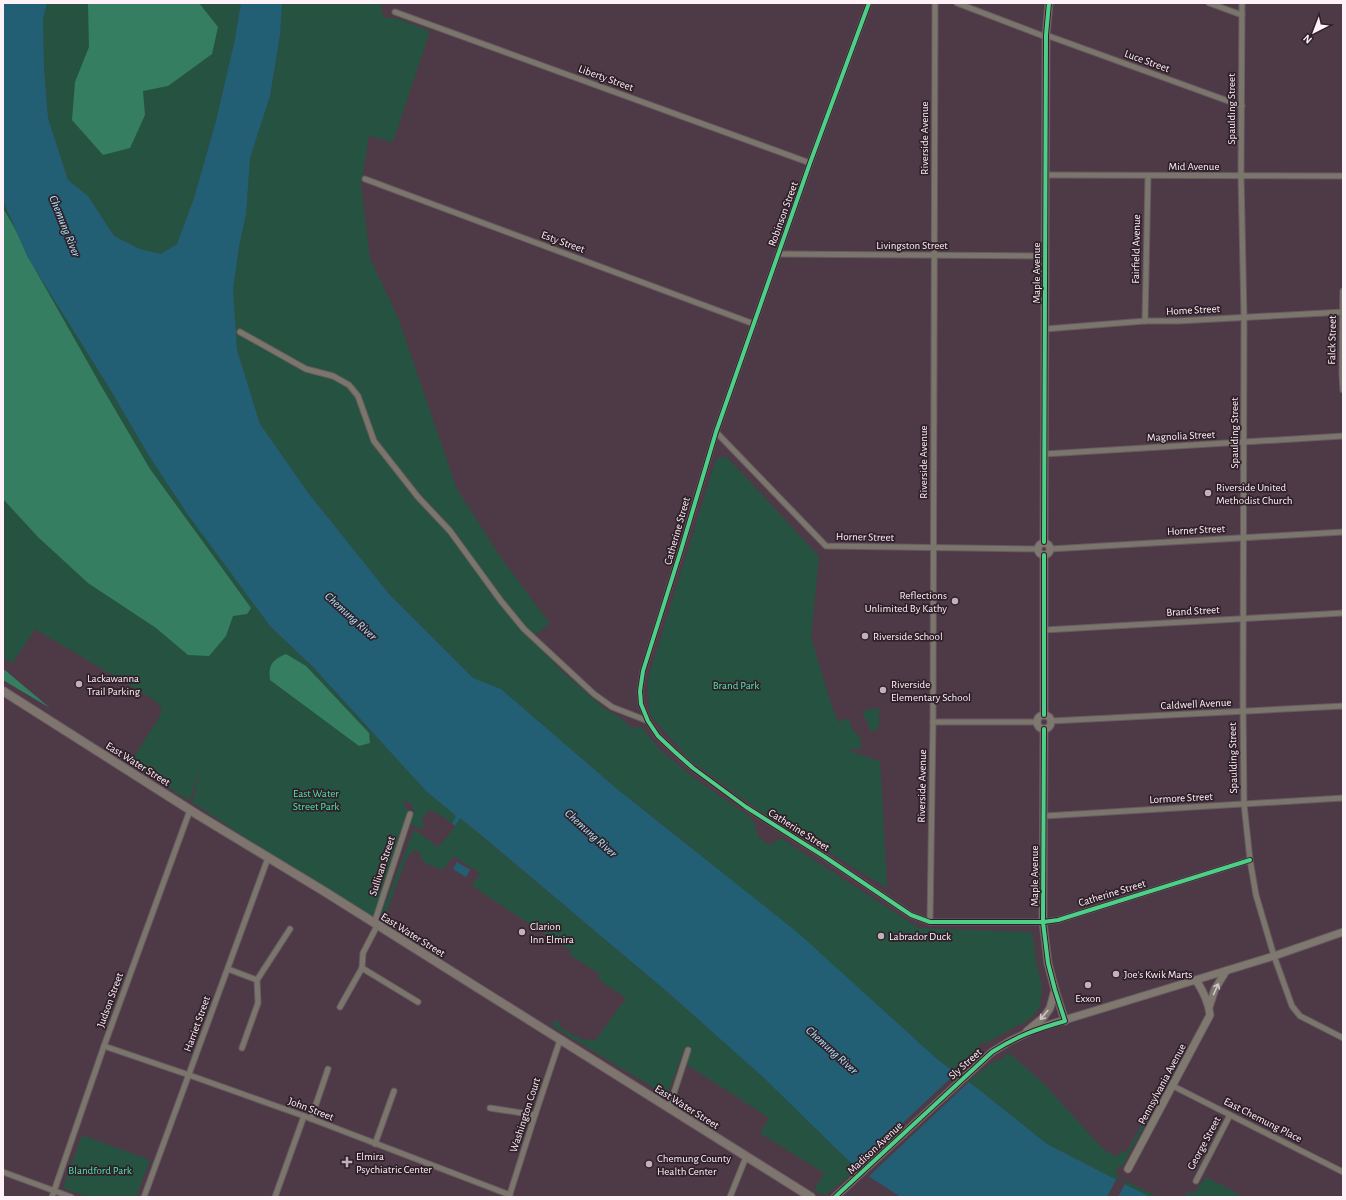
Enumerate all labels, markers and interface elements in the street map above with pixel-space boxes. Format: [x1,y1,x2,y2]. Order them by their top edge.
north arrow [1294,12,1334,52]
text: N [1301,32,1314,46]
street label: Luce Street [1123,48,1172,74]
street label: Liberty Street [577,63,635,93]
street label: Spaulding Street [1226,73,1237,145]
street label: Riverside Avenue [919,101,930,175]
street label: Mid Avenue [1169,161,1219,172]
street label: Robinson Street [766,180,800,248]
water label: Chemung River [47,194,83,259]
street label: Fairfield Avenue [1130,214,1142,284]
street label: Esty Street [540,229,587,255]
street label: Livingston Street [876,240,948,251]
street label: Maple Avenue [1031,243,1042,303]
street label: Home Street [1166,303,1221,317]
street label: Falck Street [1326,315,1338,365]
street label: Spaulding Street [1229,397,1240,469]
street label: Riverside Avenue [918,425,929,499]
street label: Magnolia Street [1147,429,1216,443]
place label: Riverside United Methodist Church [1216,482,1292,506]
marker: Riverside United Methodist Church [1203,488,1213,498]
street label: Catherine Street [662,495,692,566]
street label: Horner Street [1167,523,1226,537]
street label: Horner Street [836,531,895,543]
water label: Chemung River [323,590,380,643]
place label: Reflections Unlimited By Kathy [865,590,947,614]
marker: Reflections Unlimited By Kathy [950,596,960,606]
street label: Brand Street [1166,604,1220,618]
marker: Riverside School [860,631,870,641]
place label: Riverside School [873,631,943,642]
place label: Lackawanna Trail Parking [87,673,141,697]
marker: Lackawanna Trail Parking [74,679,84,689]
place label: Riverside Elementary School [891,679,971,703]
park label: Brand Park [713,680,759,691]
marker: Riverside Elementary School [878,685,888,695]
street label: Caldwell Avenue [1160,697,1232,711]
street label: Spaulding Street [1227,722,1239,794]
street label: East Water Street [104,740,173,788]
street label: Riverside Avenue [916,749,928,823]
park label: East Water Street Park [293,788,339,812]
street label: Lormore Street [1149,791,1214,805]
water label: Chemung River [563,807,620,860]
street label: Catherine Street [766,807,832,853]
street label: Sullivan Street [367,834,397,897]
street label: Maple Avenue [1029,846,1040,906]
street label: Catherine Street [1077,877,1147,908]
street label: East Water Street [379,911,448,959]
place label: Clarion Inn Elmira [530,921,574,945]
marker: Clarion Inn Elmira [517,927,527,937]
marker: Labrador Duck [876,931,886,941]
place label: Labrador Duck [889,931,951,942]
marker: Joe's Kwik Marts [1111,969,1121,979]
place label: Joe's Kwik Marts [1124,969,1192,980]
street label: Judson Street [95,971,125,1029]
marker: Exxon [1083,980,1093,990]
one-way arrow [1213,983,1220,995]
place label: Exxon [1075,993,1101,1004]
street label: Harriet Street [182,994,212,1053]
one-way arrow [1040,1010,1049,1020]
water label: Chemung River [804,1024,861,1077]
street label: Pennsylvania Avenue [1136,1042,1188,1126]
street label: Sly Street [946,1046,984,1082]
street label: Washington Court [508,1076,542,1154]
street label: East Water Street [653,1083,722,1131]
street label: John Street [287,1095,336,1123]
street label: East Chemung Place [1222,1096,1304,1144]
street label: George Street [1185,1114,1223,1171]
street label: Madison Avenue [845,1120,905,1176]
place label: Elmira Psychiatric Center [356,1151,432,1175]
place label: Chemung County Health Center [657,1153,731,1177]
marker: Elmira Psychiatric Center [341,1156,353,1168]
marker: Chemung County Health Center [644,1159,654,1169]
park label: Blandford Park [68,1165,132,1176]

